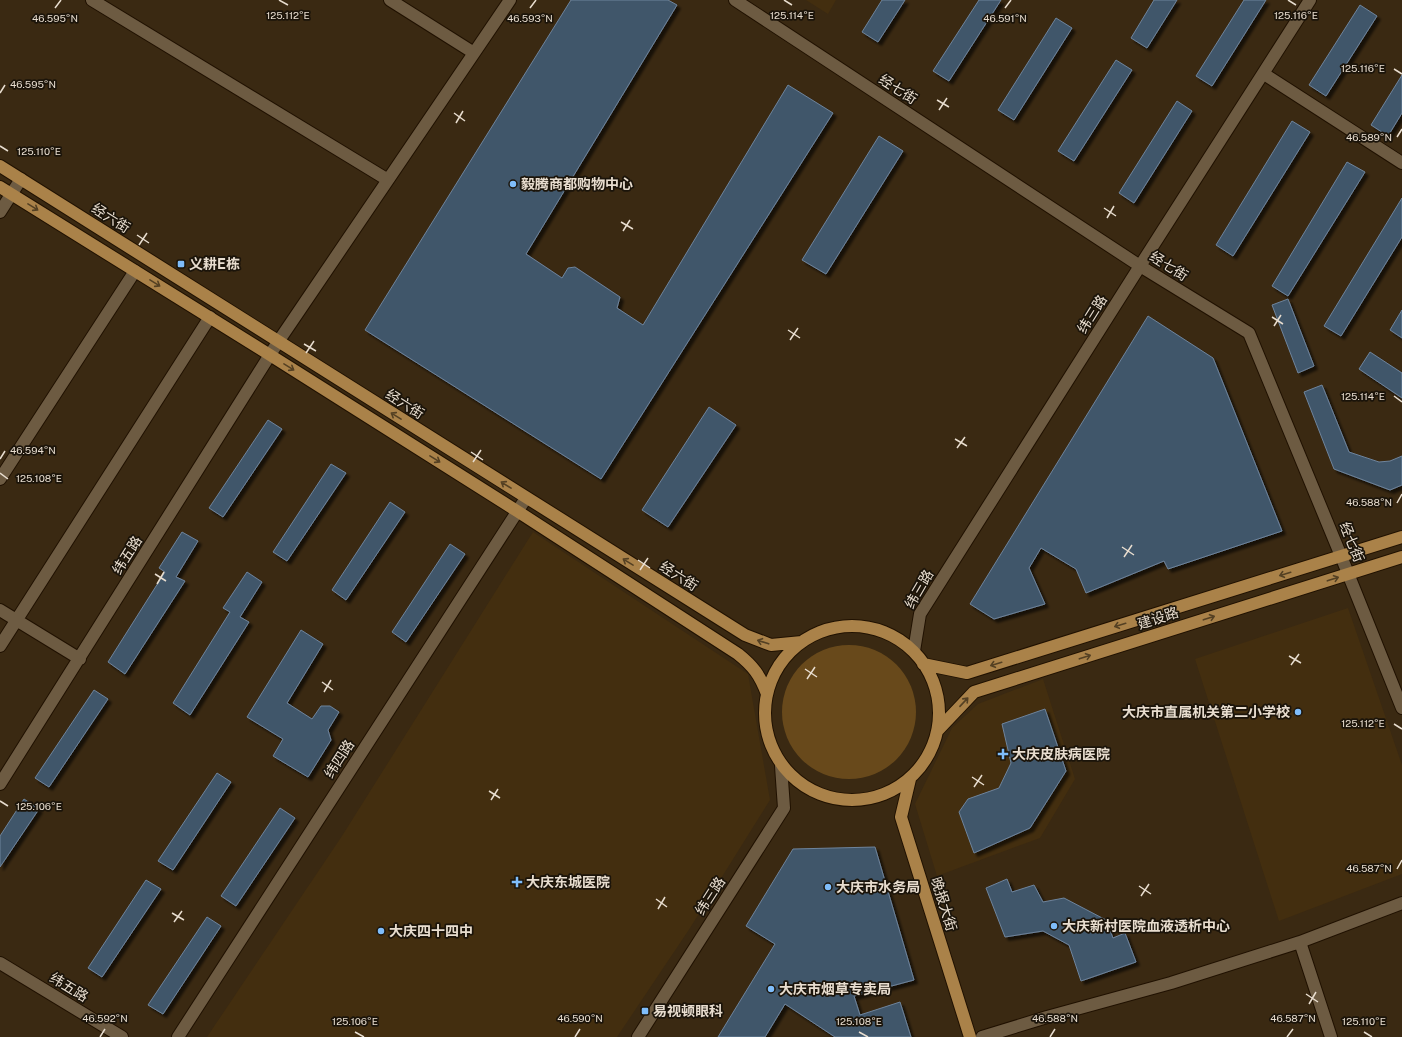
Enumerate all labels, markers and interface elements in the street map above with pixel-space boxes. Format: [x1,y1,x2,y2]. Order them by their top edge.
text: 125.112°E [266,9,310,21]
text: 125.114°E [770,9,814,21]
text: 125.116°E [1274,9,1318,21]
text: 46.595°N [32,12,78,24]
text: 46.593°N [507,12,553,24]
text: 46.591°N [983,12,1027,24]
text: 125.116°E [1341,62,1385,74]
street label: 经七街 [876,71,920,107]
text: 46.595°N [10,78,56,90]
text: 46.589°N [1346,131,1392,143]
text: 125.110°E [17,145,61,157]
place label: 毅腾商都购物中心 [521,176,633,192]
marker: 毅腾商都购物中心 [508,179,518,189]
street label: 经六街 [89,200,133,236]
one-way arrow [27,204,39,212]
street label: 经七街 [1147,248,1191,284]
place label: 义耕E栋 [189,256,240,272]
marker: 义耕E栋 [176,259,186,269]
one-way arrow [149,280,161,288]
street label: 纬三路 [1074,292,1110,336]
one-way arrow [283,363,294,371]
street label: 经六街 [383,386,427,422]
text: 125.114°E [1341,390,1385,402]
one-way arrow [391,412,402,420]
text: 46.594°N [10,444,56,456]
one-way arrow [429,455,440,463]
text: 125.108°E [16,472,62,484]
one-way arrow [500,481,512,489]
text: 46.588°N [1346,496,1392,508]
street label: 经七街 [1337,520,1367,564]
street label: 纬五路 [109,533,145,577]
one-way arrow [622,557,634,565]
street label: 经六街 [657,558,701,594]
street label: 纬三路 [902,567,936,611]
one-way arrow [1278,571,1291,578]
one-way arrow [1326,574,1338,582]
street label: 建设路 [1136,604,1180,632]
one-way arrow [1202,614,1215,621]
one-way arrow [1114,622,1127,629]
one-way arrow [757,638,770,645]
one-way arrow [1078,653,1091,660]
one-way arrow [990,661,1003,668]
one-way arrow [960,697,969,707]
place label: 大庆市直属机关第二小学校 [1122,704,1290,720]
marker: 大庆市直属机关第二小学校 [1293,707,1303,717]
text: 125.112°E [1341,717,1385,729]
street label: 纬四路 [321,737,357,781]
place label: 大庆皮肤病医院 [1012,746,1110,762]
marker: 大庆皮肤病医院 [997,748,1009,760]
text: 125.106°E [16,800,62,812]
text: 46.587°N [1346,862,1392,874]
place label: 大庆东城医院 [526,874,610,890]
street label: 纬三路 [692,874,728,918]
street label: 晚报大街 [928,875,960,933]
marker: 大庆东城医院 [511,876,523,888]
place label: 大庆市水务局 [836,879,920,895]
marker: 大庆市水务局 [823,882,833,892]
place label: 大庆新村医院血液透析中心 [1062,918,1230,934]
marker: 大庆新村医院血液透析中心 [1049,921,1059,931]
place label: 大庆四十四中 [389,923,473,939]
marker: 大庆四十四中 [376,926,386,936]
street label: 纬五路 [47,969,91,1005]
place label: 大庆市烟草专卖局 [779,981,891,997]
marker: 大庆市烟草专卖局 [766,984,776,994]
place label: 易视顿眼科 [653,1003,723,1019]
marker: 易视顿眼科 [640,1006,650,1016]
text: 46.592°N [82,1012,128,1024]
text: 46.590°N [557,1012,603,1024]
text: 46.588°N [1032,1012,1078,1024]
text: 46.587°N [1270,1012,1316,1024]
text: 125.106°E [332,1015,378,1027]
text: 125.108°E [836,1015,882,1027]
text: 125.110°E [1342,1015,1386,1027]

